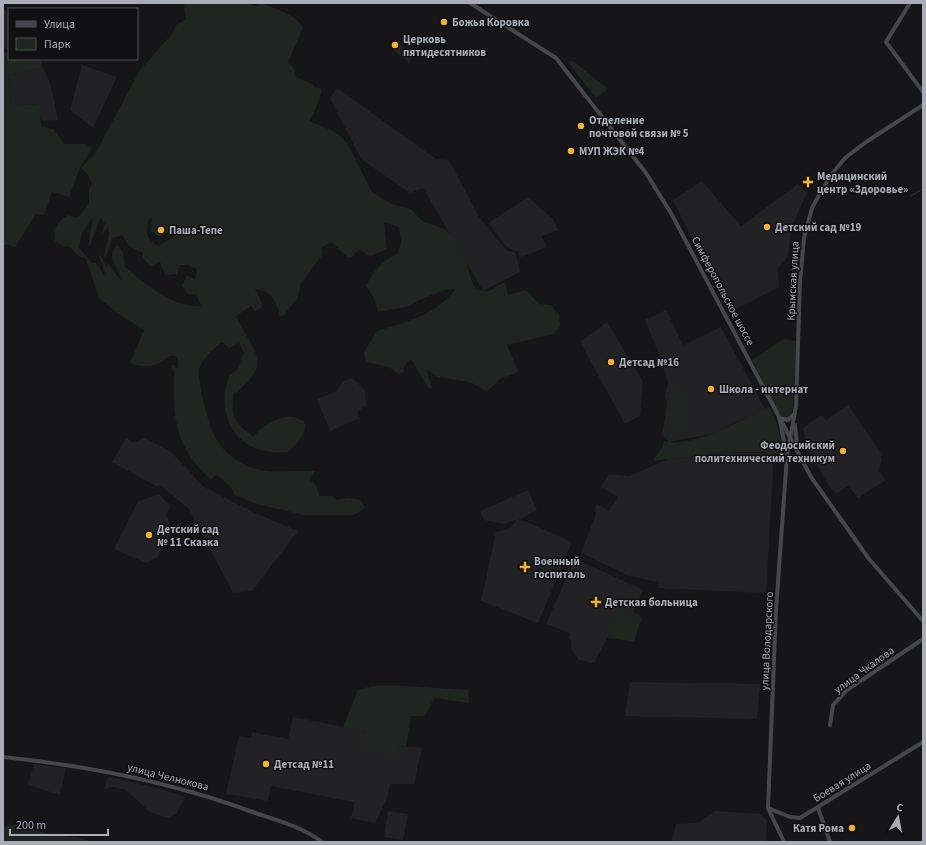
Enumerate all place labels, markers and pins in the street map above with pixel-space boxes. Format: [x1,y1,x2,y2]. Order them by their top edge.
place label: Божья Коровка [452,15,530,30]
marker: Божья Коровка [439,17,449,27]
place label: Церковь пятидесятников [403,32,486,60]
marker: Церковь пятидесятников [390,40,400,50]
place label: Отделение почтовой связи № 5 [589,113,689,141]
marker: Отделение почтовой связи № 5 [576,121,586,131]
place label: МУП ЖЭК №4 [579,144,645,159]
marker: МУП ЖЭК №4 [566,146,576,156]
place label: Медицинский центр «Здоровье» [817,169,908,197]
marker: Медицинский центр «Здоровье» [802,176,814,188]
place label: Детский сад №19 [775,220,861,235]
marker: Детский сад №19 [762,222,772,232]
place label: Паша-Тепе [169,223,223,238]
marker: Паша-Тепе [156,225,166,235]
place label: Детсад №16 [619,355,679,370]
marker: Детсад №16 [606,357,616,367]
place label: Школа - интернат [719,382,809,397]
marker: Школа - интернат [706,384,716,394]
place label: Феодосийский политехнический техникум [695,438,835,466]
marker: Феодосийский политехнический техникум [838,446,848,456]
place label: Детский сад № 11 Сказка [157,522,219,550]
marker: Детский сад № 11 Сказка [144,530,154,540]
place label: Военный госпиталь [534,554,586,582]
marker: Военный госпиталь [519,561,531,573]
place label: Детская больница [605,595,698,610]
marker: Детская больница [590,596,602,608]
place label: Детсад №11 [274,757,334,772]
marker: Детсад №11 [261,759,271,769]
place label: Катя Рома [793,821,844,836]
marker: Катя Рома [847,823,857,833]

